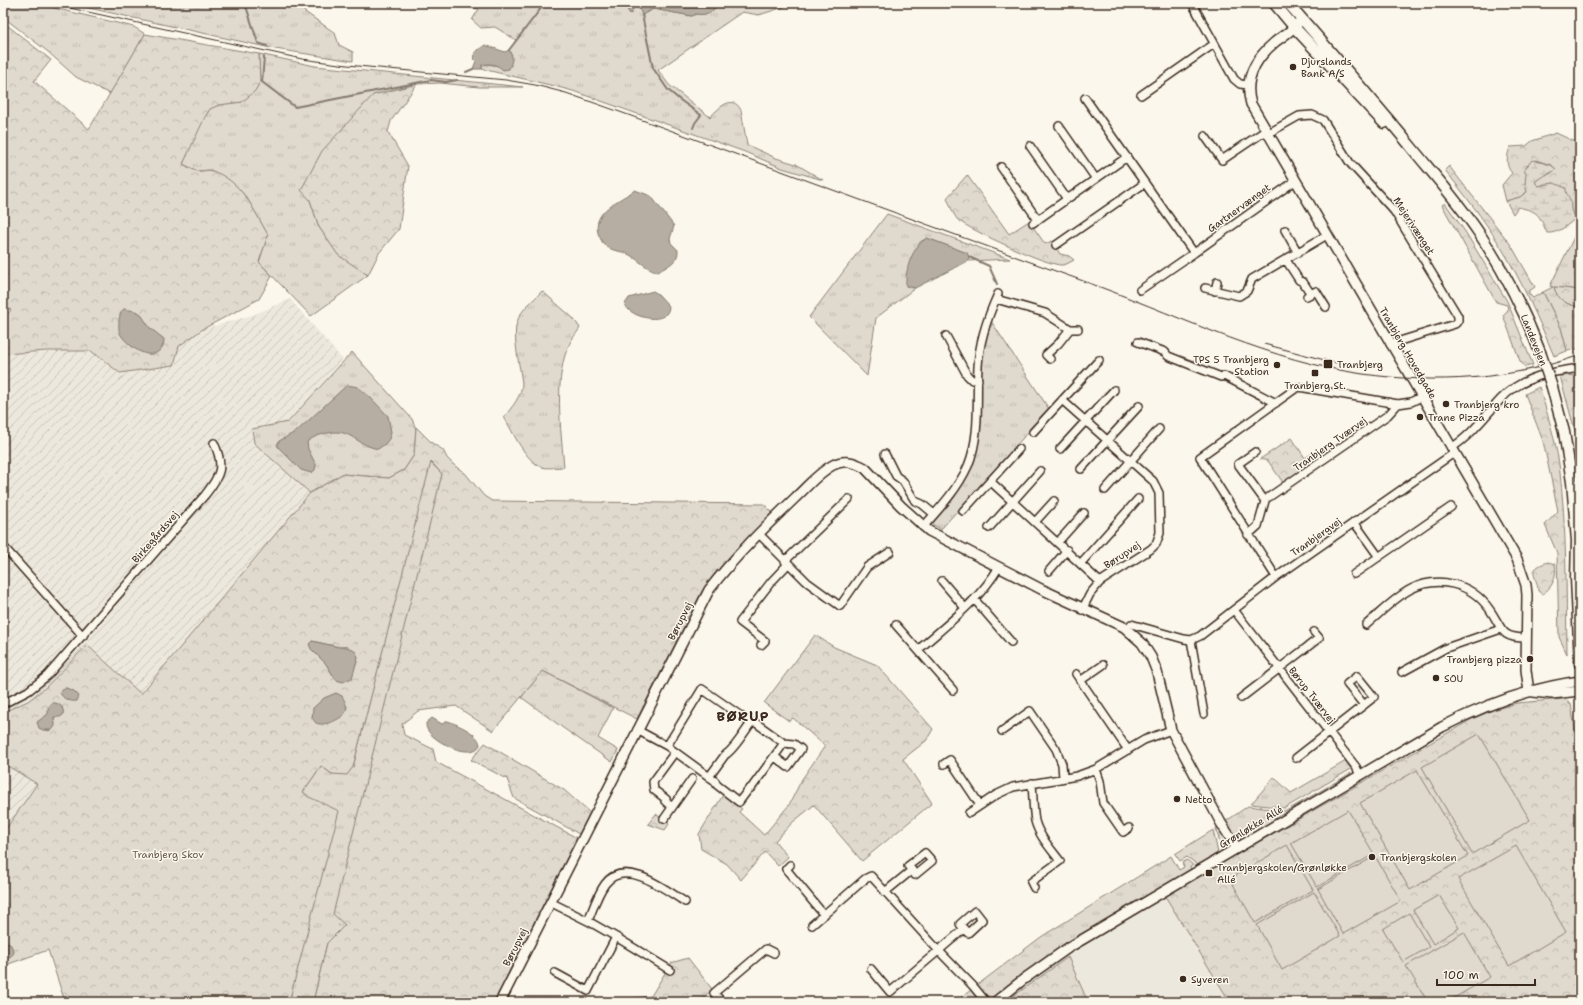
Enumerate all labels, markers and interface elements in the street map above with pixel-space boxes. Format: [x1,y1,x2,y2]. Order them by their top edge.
place label: Djurslands Bank A/S [1301,55,1352,80]
marker: Djurslands Bank A/S [1288,62,1298,72]
street label: Gartnervænget [1205,181,1273,235]
street label: Mejerivænget [1390,195,1438,257]
street label: Tranbjerg Hovedgade [1376,305,1440,401]
street label: Landevejen [1518,312,1550,368]
place label: TPS 5 Tranbjerg Station [1193,353,1269,378]
marker: Tranbjerg [1322,358,1334,370]
place label: Tranbjerg [1337,358,1383,371]
marker: TPS 5 Tranbjerg Station [1272,360,1282,370]
marker: Tranbjerg St. [1310,368,1320,378]
place label: Tranbjerg St. [1284,379,1346,392]
place label: Tranbjerg kro [1454,398,1519,411]
marker: Tranbjerg kro [1441,399,1451,409]
place label: Trane Pizza [1428,411,1485,424]
marker: Trane Pizza [1415,412,1425,422]
street label: Tranbjerg Tværvej [1291,414,1370,474]
street label: Birkegårdsvej [129,508,181,566]
street label: Tranbjergvej [1288,515,1344,559]
street label: Børupvej [1101,538,1143,572]
street label: Børupvej [665,599,695,642]
place label: Tranbjerg pizza [1447,653,1523,666]
marker: Tranbjerg pizza [1525,654,1535,664]
street label: Børup Tværvej [1286,664,1338,726]
place label: SOU [1444,672,1463,685]
marker: SOU [1431,673,1441,683]
district label: BØRUP [717,707,769,725]
place label: Netto [1185,793,1212,806]
marker: Netto [1172,794,1182,804]
street label: Grønløkke Allé [1217,803,1286,851]
park label: Tranbjerg Skov [132,848,204,861]
place label: Tranbjergskolen [1380,851,1457,864]
marker: Tranbjergskolen [1367,852,1377,862]
place label: Tranbjergskolen/Grønløkke Allé [1217,861,1347,886]
marker: Tranbjergskolen/Grønløkke Allé [1204,868,1214,878]
street label: Børupvej [500,925,530,968]
scale bar [1437,961,1535,987]
text: 100 m [1443,967,1479,983]
place label: Syveren [1191,973,1229,986]
marker: Syveren [1178,974,1188,984]

